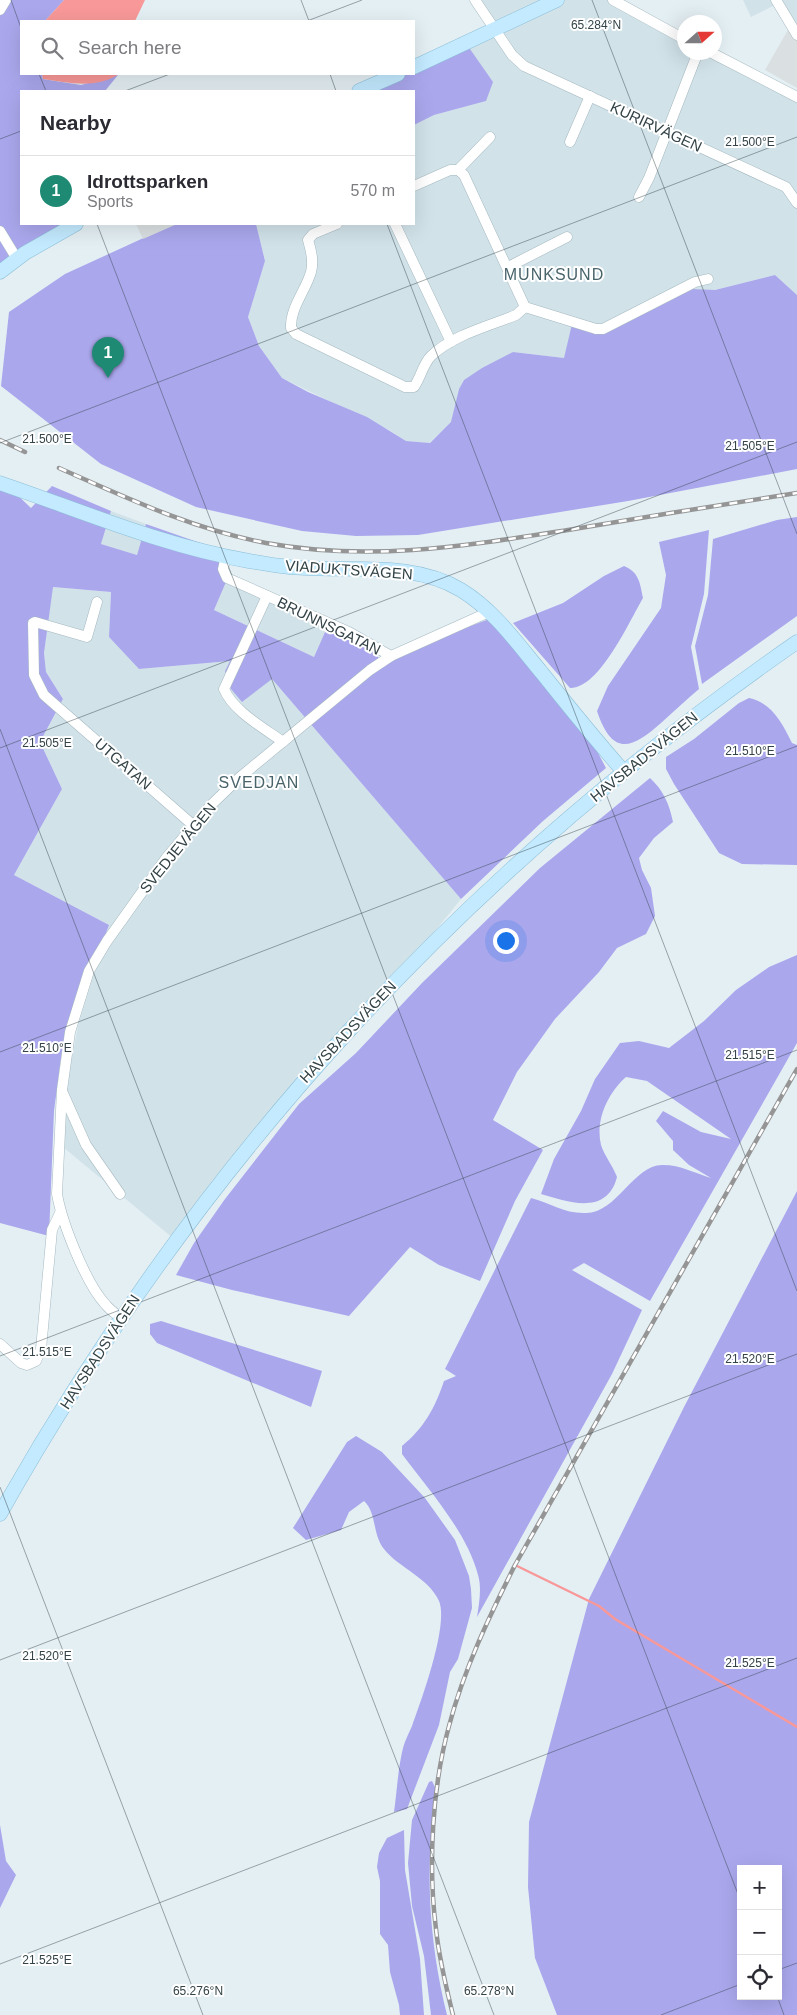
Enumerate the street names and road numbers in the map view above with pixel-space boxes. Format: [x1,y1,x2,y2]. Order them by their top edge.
street label: KURIRVÄGEN [608,98,705,155]
street label: VIADUKTSVÄGEN [285,557,413,582]
street label: BRUNNSGATAN [275,593,384,658]
street label: HAVSBADSVÄGEN [587,708,701,805]
street label: UTGATAN [92,734,155,793]
street label: SVEDJEVÄGEN [136,799,219,896]
street label: HAVSBADSVÄGEN [296,977,399,1086]
street label: HAVSBADSVÄGEN [56,1291,143,1412]

